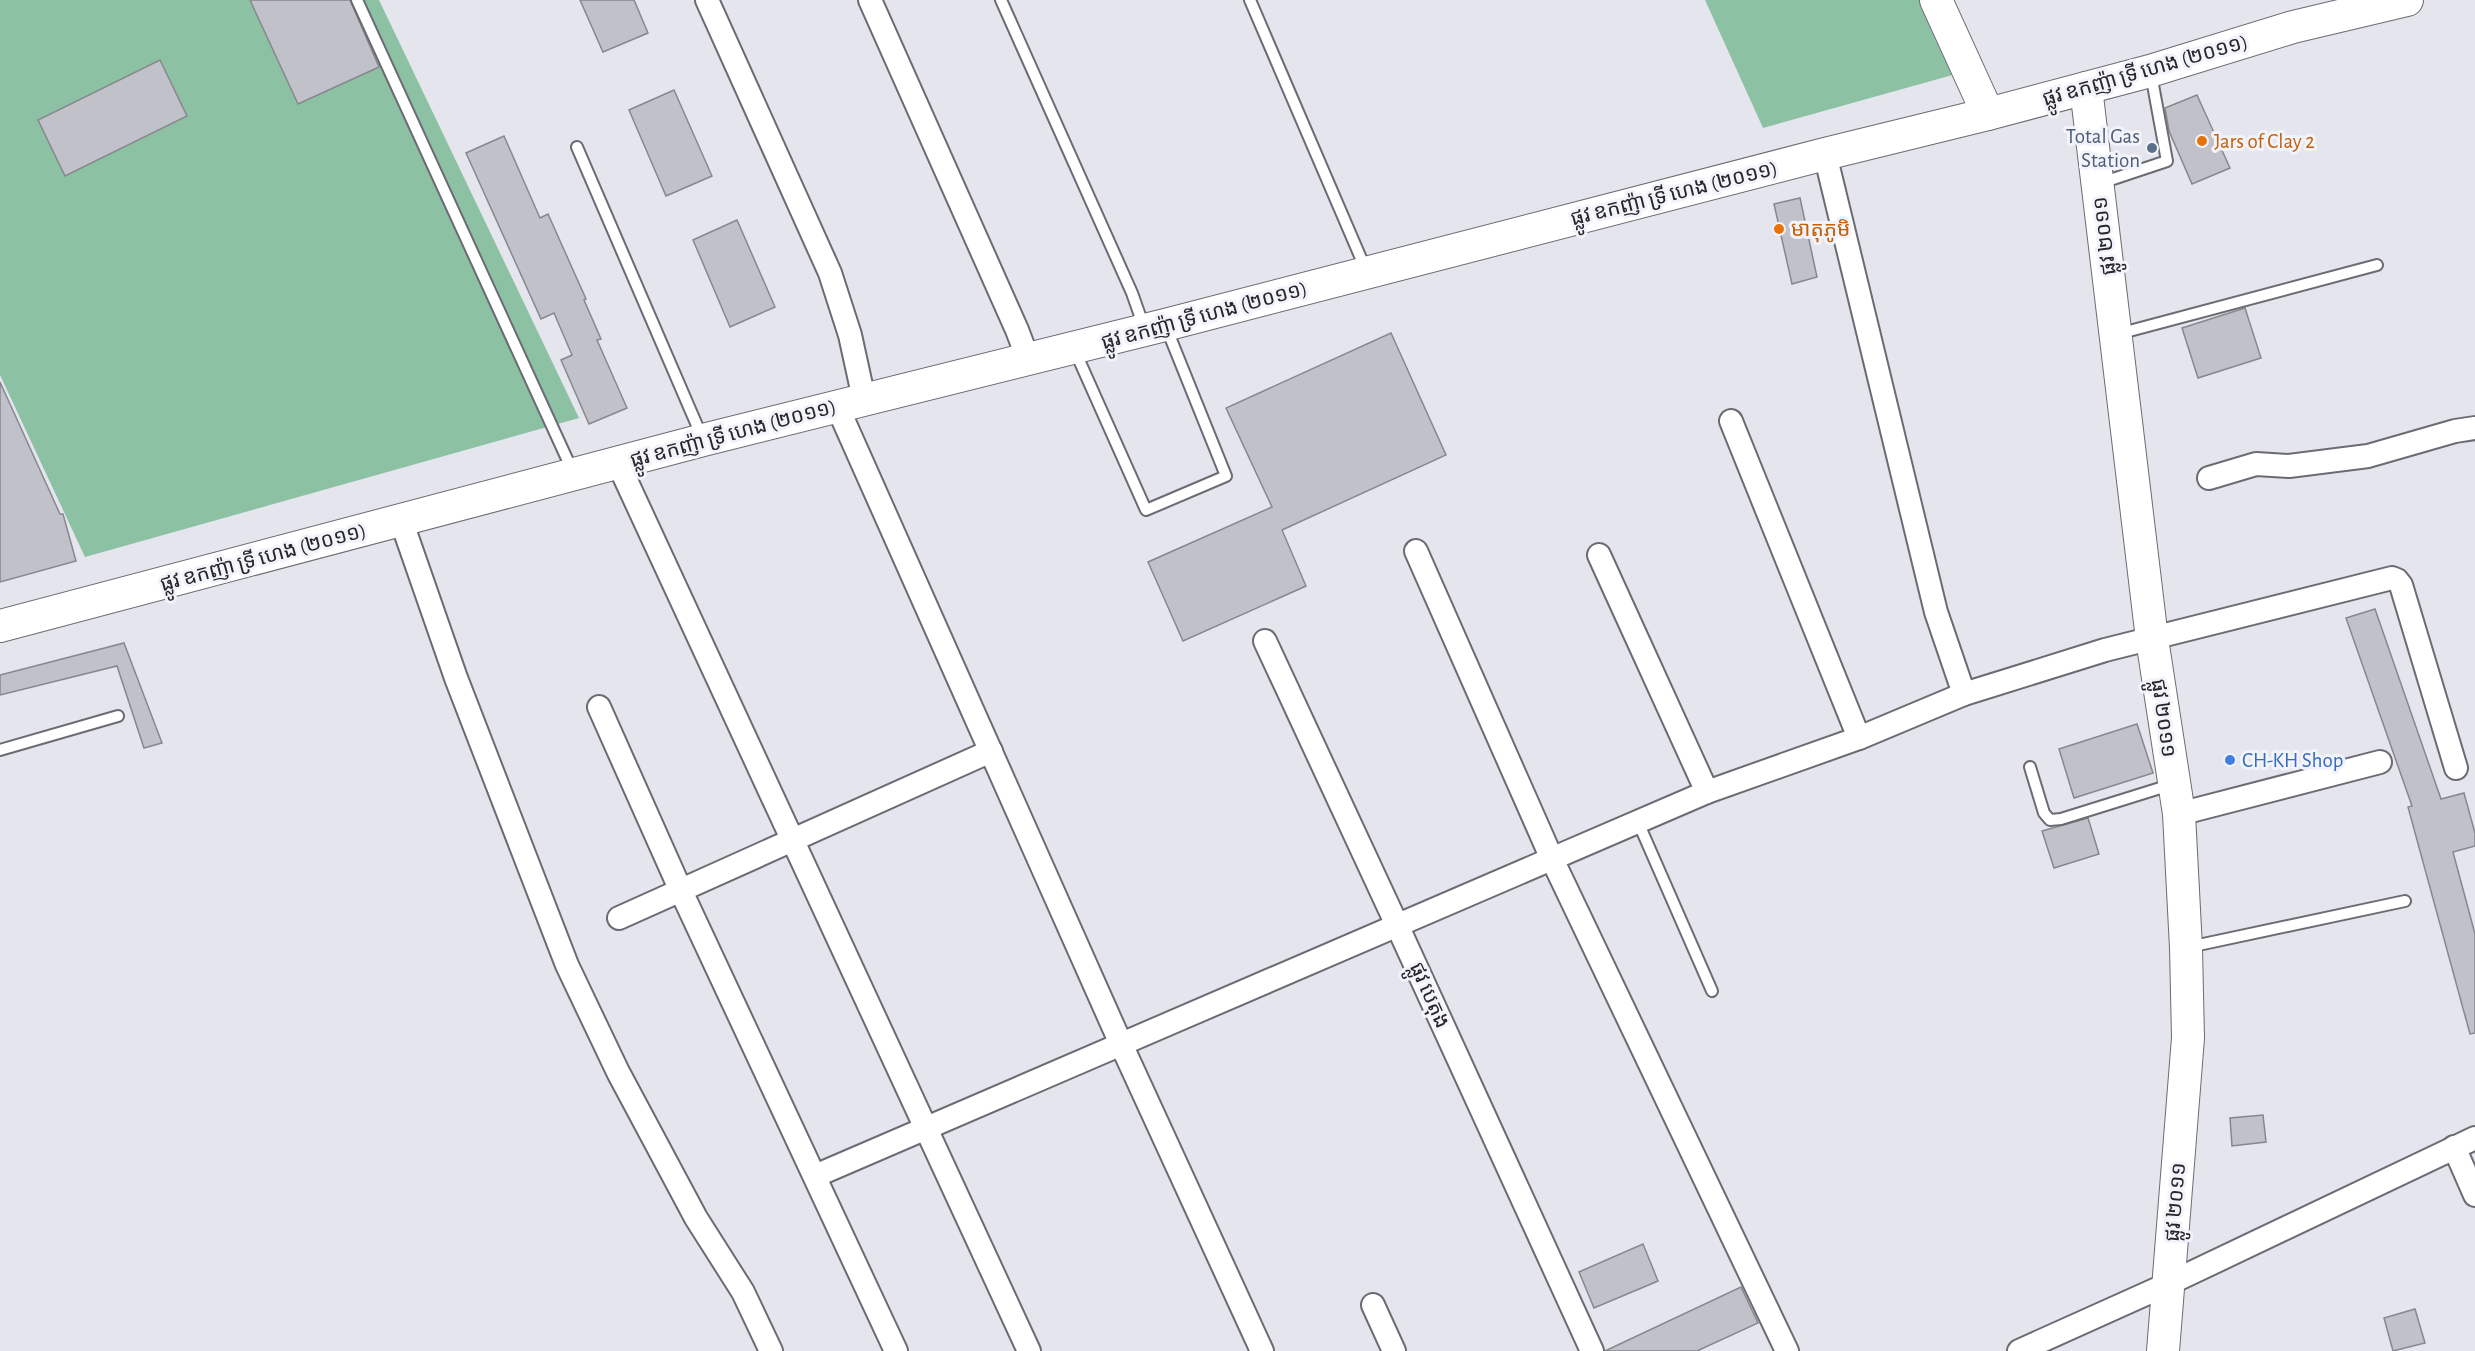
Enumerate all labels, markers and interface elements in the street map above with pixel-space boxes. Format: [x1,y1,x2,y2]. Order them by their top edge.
street label: ផ្លូវ ឧកញ៉ា ទ្រី ហេង (២០១១) [2040,30,2252,118]
place label: Total Gas Station [2066,126,2140,171]
place label: Jars of Clay 2 [2214,131,2315,152]
marker: Jars of Clay 2 [2195,134,2209,148]
marker: Total Gas Station [2145,141,2159,155]
street label: ផ្លូវ ឧកញ៉ា ទ្រី ហេង (២០១១) [1568,156,1782,237]
street label: ផ្លូវ ២០១១ [2089,194,2128,277]
place label: មាតុភូមិ [1791,218,1850,243]
marker: មាតុភូមិ [1772,222,1786,236]
street label: ផ្លូវ ឧកញ៉ា ទ្រី ហេង (២០១១) [1098,276,1312,361]
street label: ផ្លូវ ឧកញ៉ា ទ្រី ហេង (២០១១) [627,394,841,479]
street label: ផ្លូវ ឧកញ៉ា ទ្រី ហេង (២០១១) [157,518,371,603]
street label: ផ្លូវ ២០១១ [2139,677,2179,760]
place label: CH-KH Shop [2242,750,2343,771]
marker: CH-KH Shop [2223,753,2237,767]
street label: ផ្លូវ បេតុង [1398,959,1453,1035]
street label: ផ្លូវ ២០១១ [2162,1162,2198,1243]

